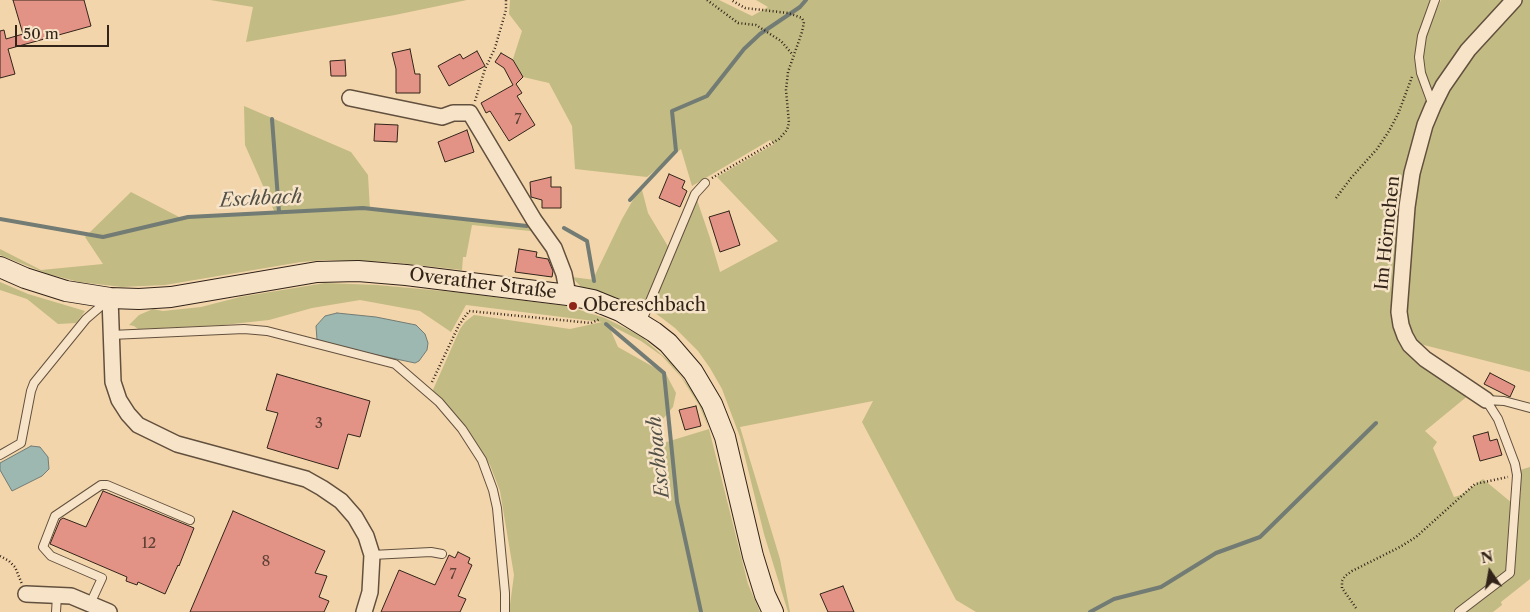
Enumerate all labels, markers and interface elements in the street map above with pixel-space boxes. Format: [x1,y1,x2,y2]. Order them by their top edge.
scale bar [18,15,111,47]
text: 50 m [23,24,59,43]
house number: 7 [514,111,522,129]
street label: Im Hörnchen [1371,175,1405,291]
water label: Eschbach [219,185,303,213]
street label: Overather Straße [408,264,558,304]
place label: Obereschbach [583,295,706,317]
marker: Obereschbach [567,300,579,312]
house number: 3 [315,415,323,433]
water label: Eschbach [643,415,675,499]
house number: 12 [142,535,156,553]
north arrow [1465,547,1515,597]
text: N [1479,547,1495,567]
house number: 8 [262,553,270,571]
house number: 7 [449,566,457,584]

